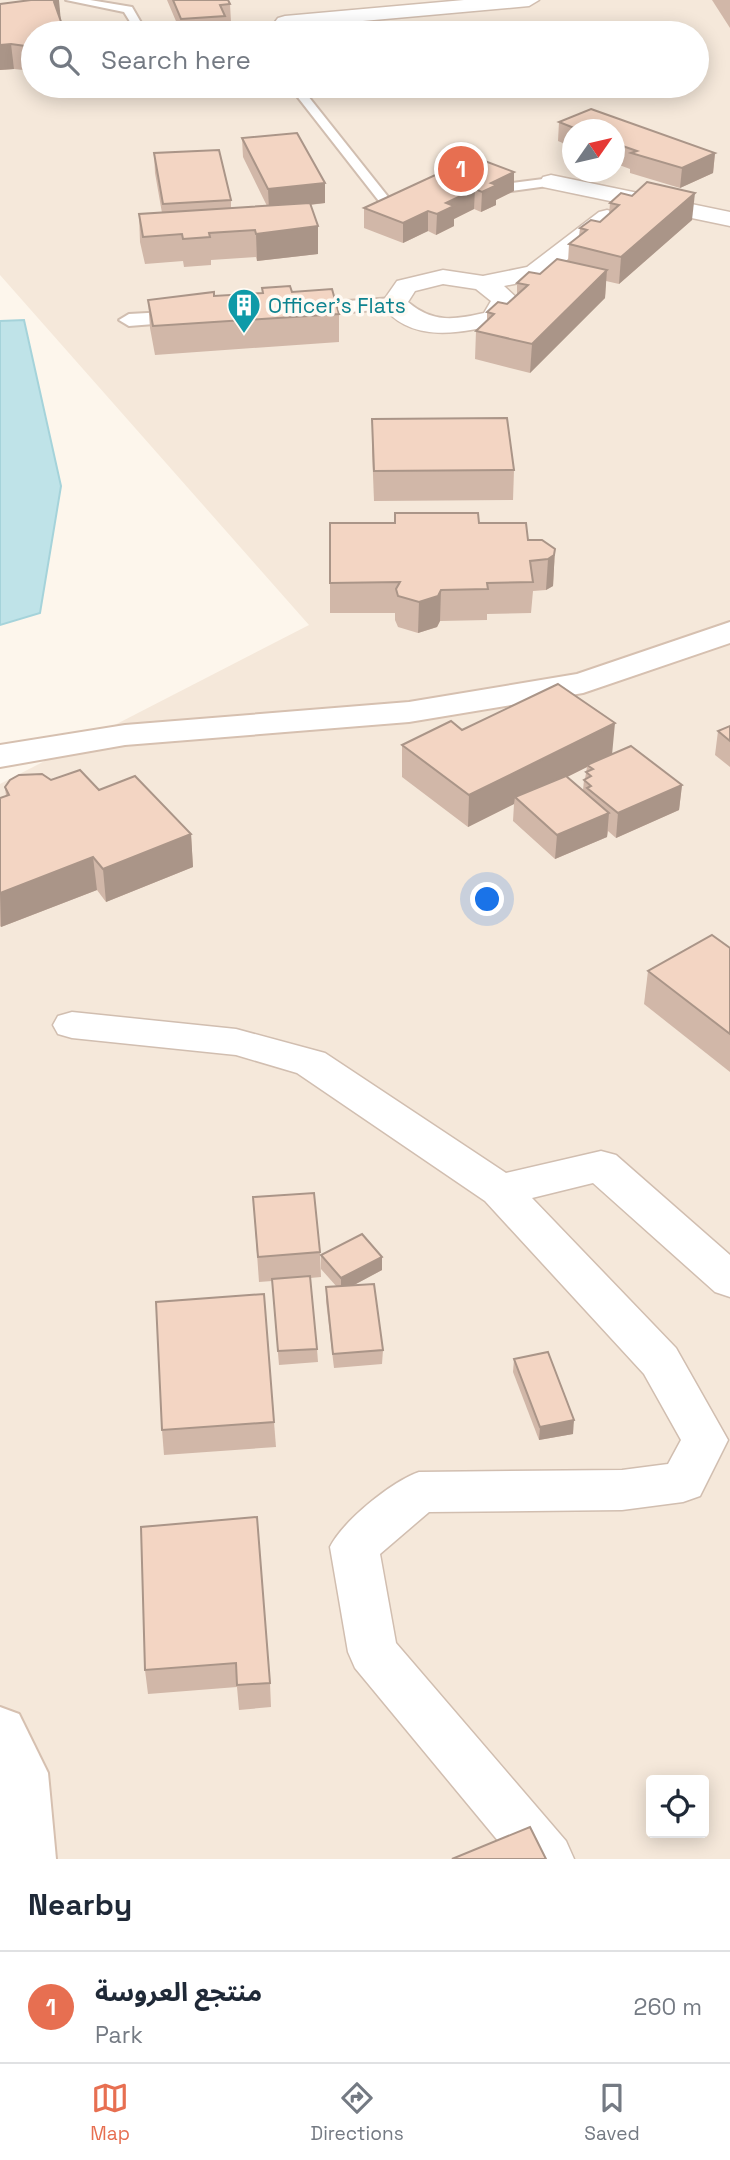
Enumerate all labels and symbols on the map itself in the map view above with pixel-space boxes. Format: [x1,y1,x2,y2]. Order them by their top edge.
north arrow [562,119,625,182]
pin: 1 [438,143,484,195]
building icon: Officer's Flats [225,286,263,335]
place label: Officer's Flats [268,292,406,319]
your location [470,882,504,916]

